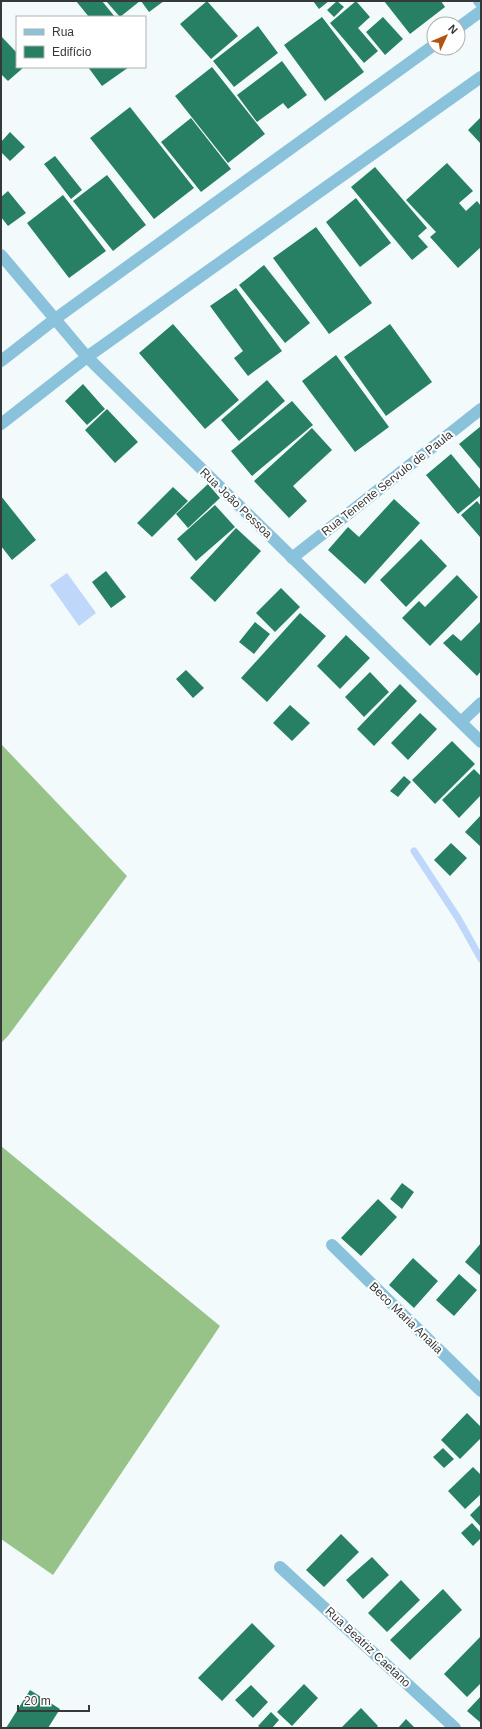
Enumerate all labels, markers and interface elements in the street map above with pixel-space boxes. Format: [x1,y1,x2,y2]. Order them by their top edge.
legend [16,16,146,68]
north arrow [426,16,466,56]
text: N [446,22,460,36]
text: Rua [52,25,74,39]
text: Edifício [52,45,92,59]
street label: Rua Tenente Servulo de Paula [319,427,456,539]
street label: Rua João Pessoa [197,465,275,541]
street label: Beco Maria Analia [366,1279,446,1357]
street label: Rua Beatriz Caetano [322,1604,414,1690]
scale bar [18,1687,89,1713]
text: 20 m [24,1694,51,1708]

